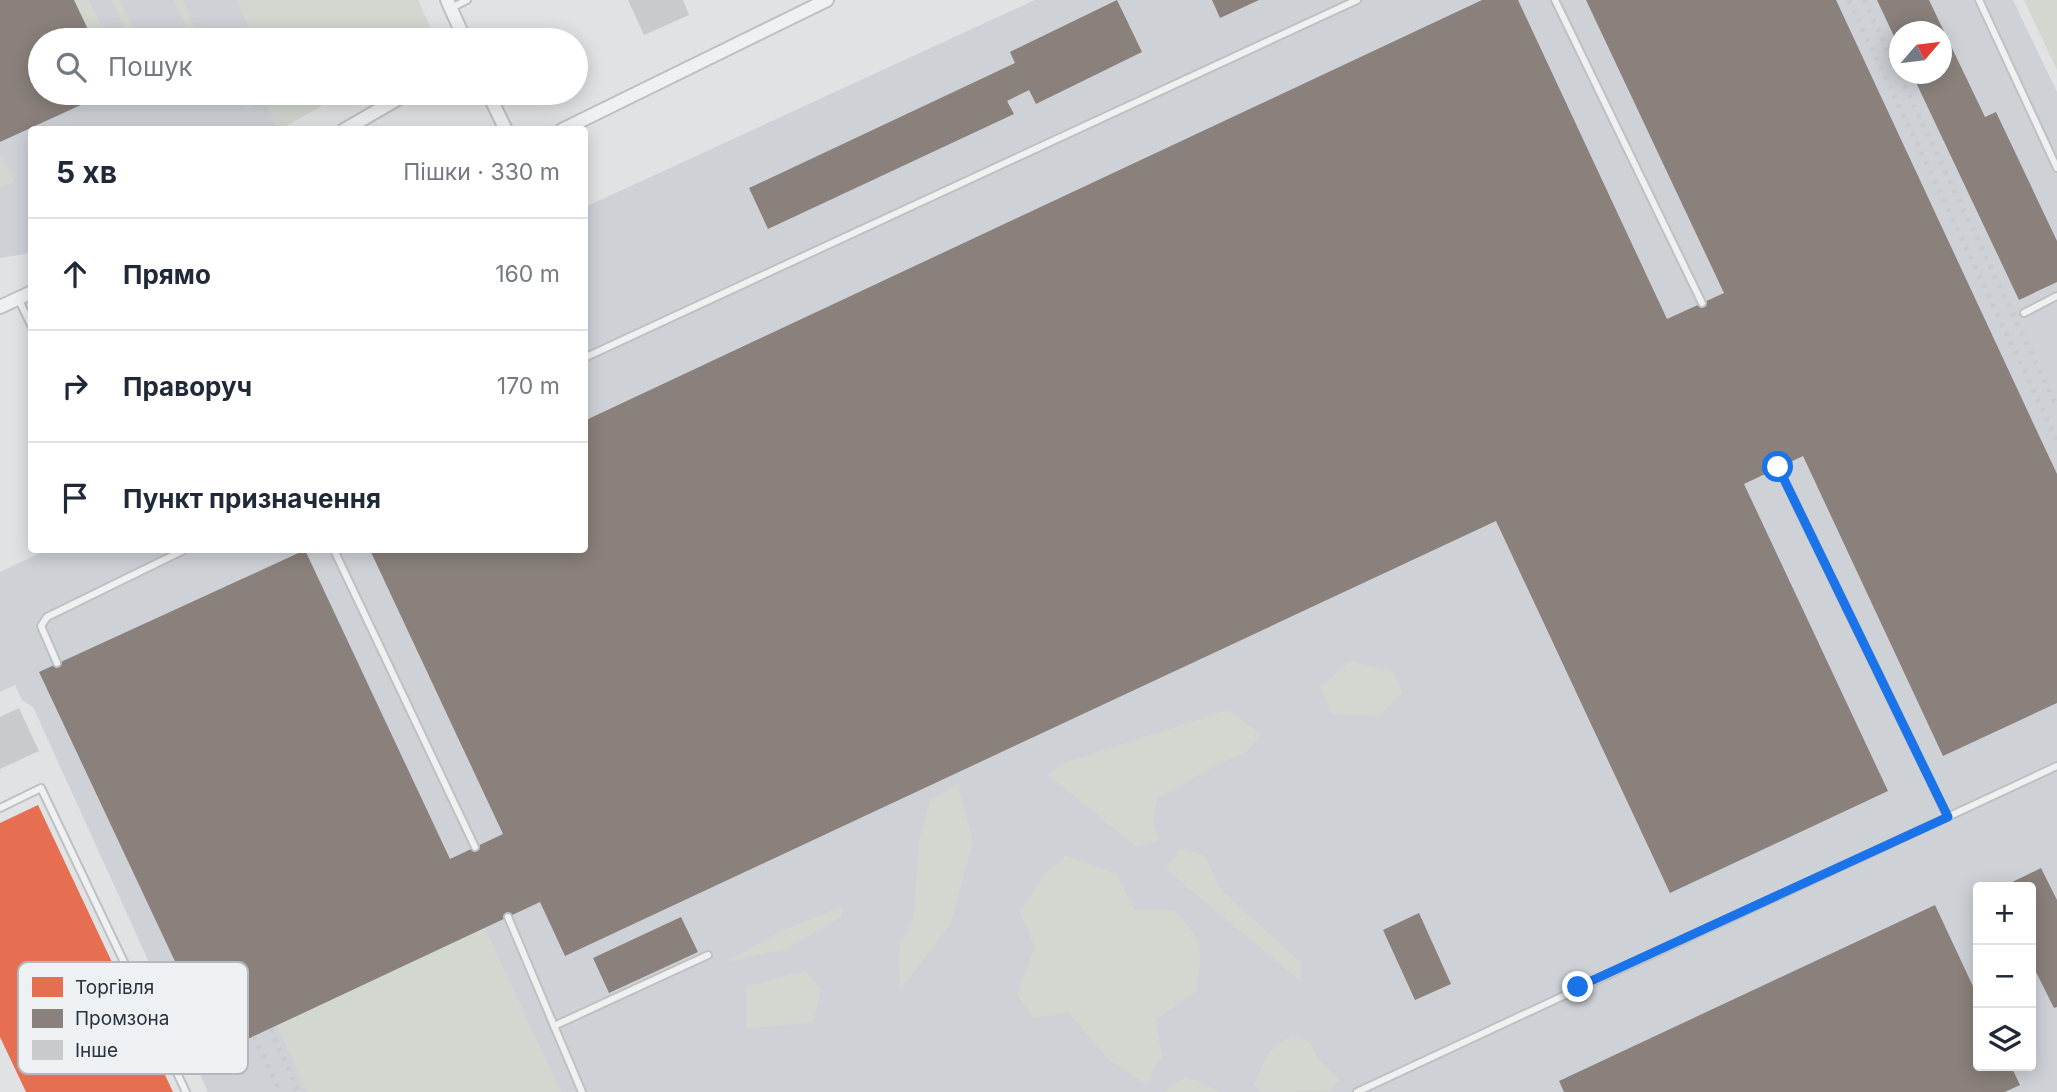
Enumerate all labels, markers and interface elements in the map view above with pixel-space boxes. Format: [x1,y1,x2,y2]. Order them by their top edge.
north arrow [1889,21,1952,84]
search box [28,28,588,105]
icon: search [52,48,90,86]
text: Пошук [108,51,193,82]
text: 5 хв [56,154,117,190]
text: Пішки · 330 m [403,158,560,186]
icon: ahead [56,255,94,293]
text: Прямо [123,259,211,290]
text: 160 m [495,260,560,288]
icon: right [56,367,94,405]
text: Праворуч [123,371,252,402]
text: 170 m [497,372,560,400]
route start [1762,451,1793,482]
icon: arrive [56,479,94,517]
text: Пункт призначення [123,483,381,514]
map controls [1973,882,2036,1071]
button: + [1973,882,2036,945]
button: − [1973,945,2036,1008]
legend [18,962,248,1074]
route end [1562,971,1593,1002]
text: Торгівля [75,976,154,999]
text: Промзона [75,1007,169,1030]
button: layers [1973,1008,2036,1071]
text: Інше [75,1039,118,1062]

